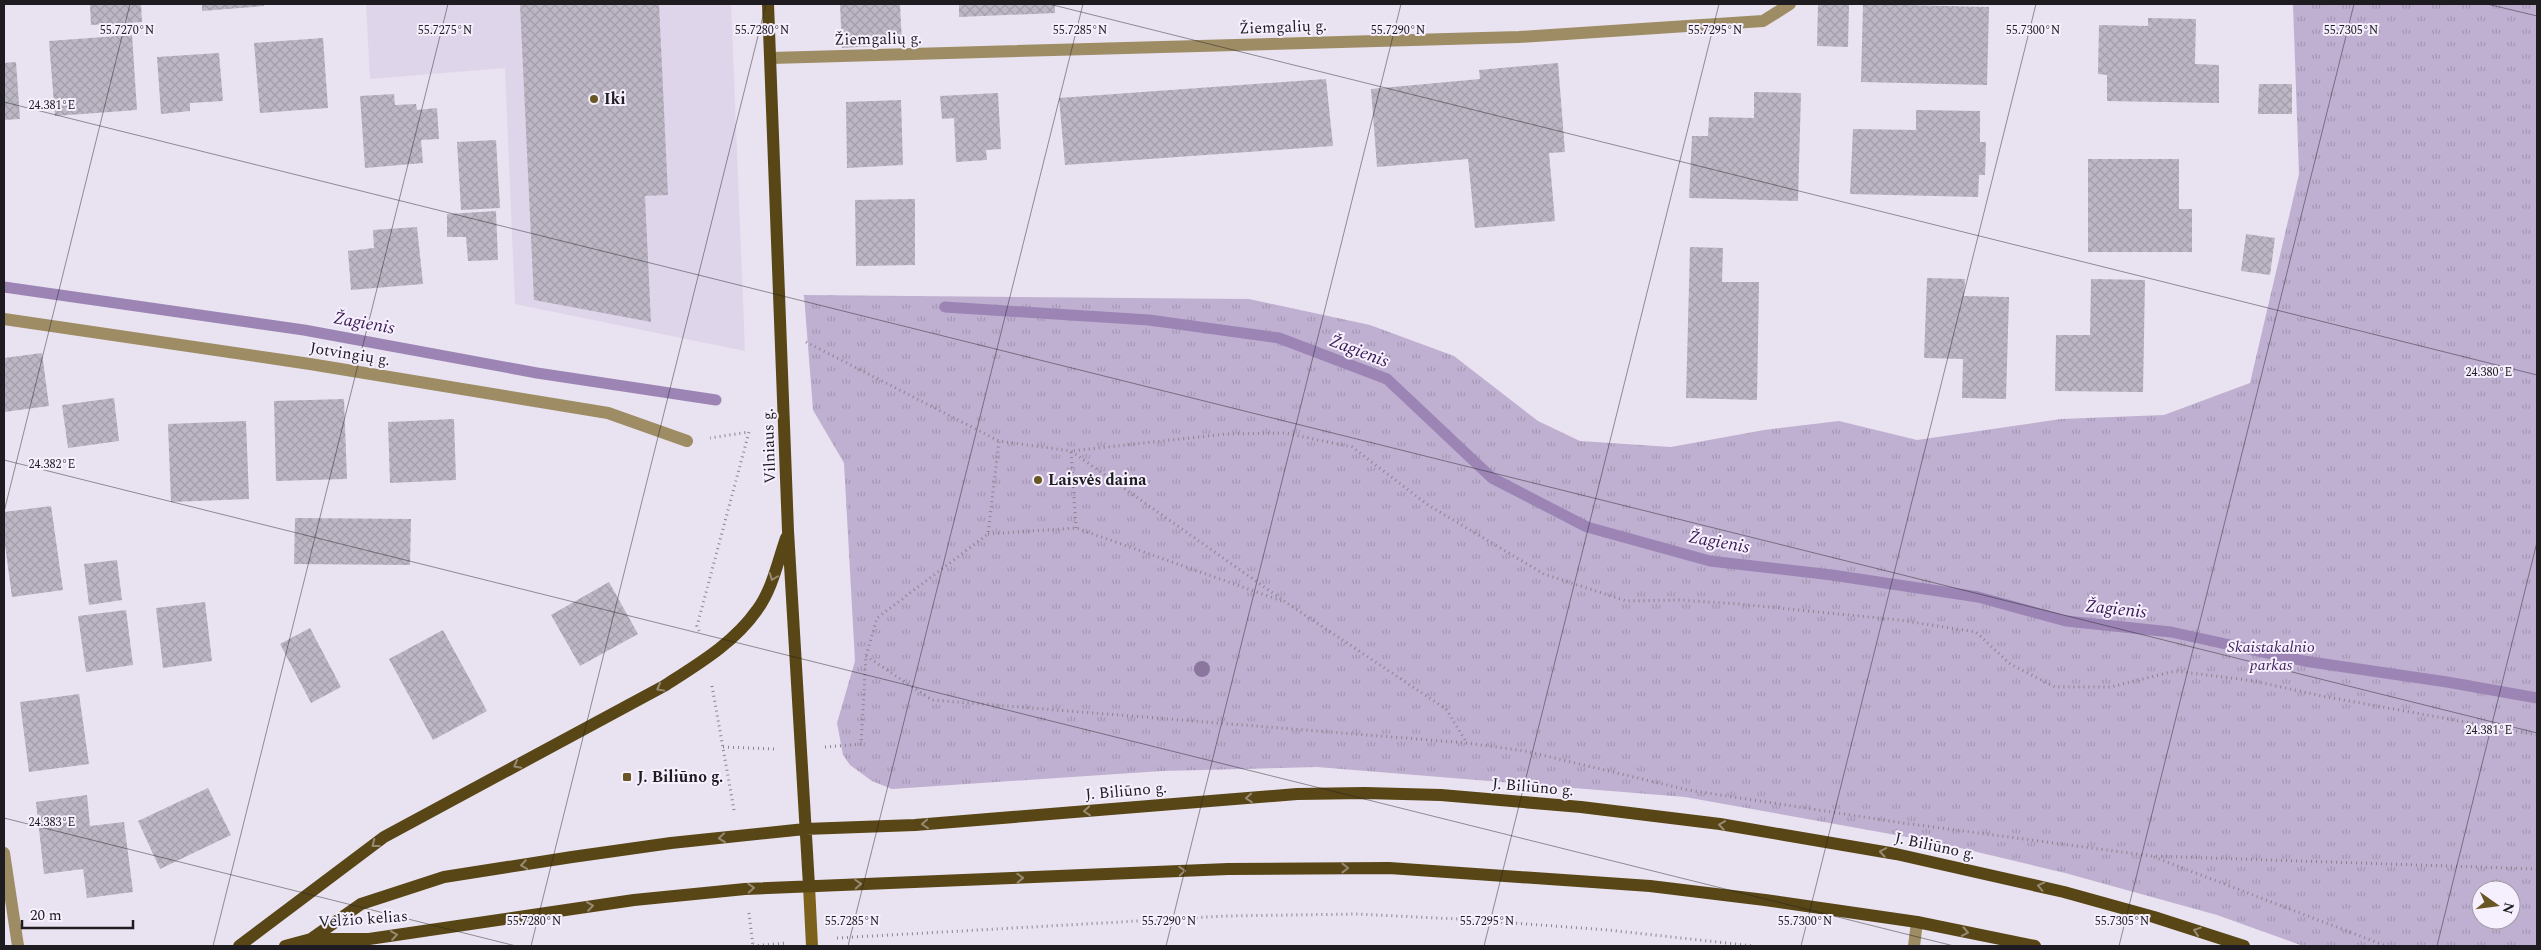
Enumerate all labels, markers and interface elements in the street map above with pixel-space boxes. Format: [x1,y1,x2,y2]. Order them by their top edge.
street label: Žiemgalių g. [1239,13,1327,41]
text: 55.7270°N [100,21,154,40]
text: 55.7275°N [418,21,472,40]
text: 55.7280°N [735,21,789,40]
text: 55.7285°N [1053,21,1107,40]
text: 55.7290°N [1371,21,1425,40]
text: 55.7295°N [1688,21,1742,40]
text: 55.7300°N [2006,21,2060,40]
text: 55.7305°N [2324,21,2378,40]
street label: Žiemgalių g. [834,26,922,52]
place label: Iki [604,87,625,111]
marker: Iki [588,93,600,105]
text: 24.381°E [29,96,75,115]
water label: Žagienis [331,304,397,342]
water label: Žagienis [1325,327,1393,375]
street label: Jotvingių g. [308,336,392,372]
text: 24.380°E [2466,363,2512,382]
street label: Vilniaus g. [756,408,782,484]
text: 24.382°E [29,455,75,474]
place label: Laisvės daina [1048,468,1147,492]
marker: Laisvės daina [1032,474,1044,486]
water label: Žagienis [1686,523,1752,561]
one-way arrow [768,572,779,581]
water label: Žagienis [2084,592,2149,626]
park label: Skaistakalnio parkas [2227,635,2315,677]
one-way arrow [656,682,665,692]
text: 24.381°E [2466,721,2512,740]
one-way arrow [513,759,522,769]
place label: J. Biliūno g. [637,765,723,789]
marker: J. Biliūno g. [621,771,633,783]
street label: J. Biliūno g. [1491,771,1575,803]
street label: J. Biliūno g. [1084,775,1168,807]
one-way arrow [1244,792,1252,803]
one-way arrow [1083,805,1091,816]
text: 24.383°E [29,813,75,832]
one-way arrow [921,819,929,830]
one-way arrow [1718,820,1726,831]
street label: J. Biliūno g. [1892,826,1978,866]
one-way arrow [717,832,725,843]
one-way arrow [371,838,381,847]
one-way arrow [1878,847,1887,857]
one-way arrow [520,859,528,869]
one-way arrow [1341,863,1349,874]
one-way arrow [1179,866,1187,877]
one-way arrow [1016,873,1024,883]
one-way arrow [854,878,862,889]
north arrow [2471,880,2521,930]
one-way arrow [2037,881,2046,892]
one-way arrow [747,883,755,894]
scale bar [22,898,134,930]
text: N [2497,900,2520,916]
one-way arrow [586,901,594,912]
text: 20 m [30,904,62,927]
street label: Velžio kelias [317,904,409,934]
text: 55.7280°N [507,912,561,931]
text: 55.7285°N [825,912,879,931]
text: 55.7290°N [1142,912,1196,931]
text: 55.7295°N [1460,912,1514,931]
text: 55.7300°N [1778,912,1832,931]
text: 55.7305°N [2095,912,2149,931]
one-way arrow [1961,926,1969,936]
one-way arrow [2194,927,2202,937]
one-way arrow [390,930,399,940]

